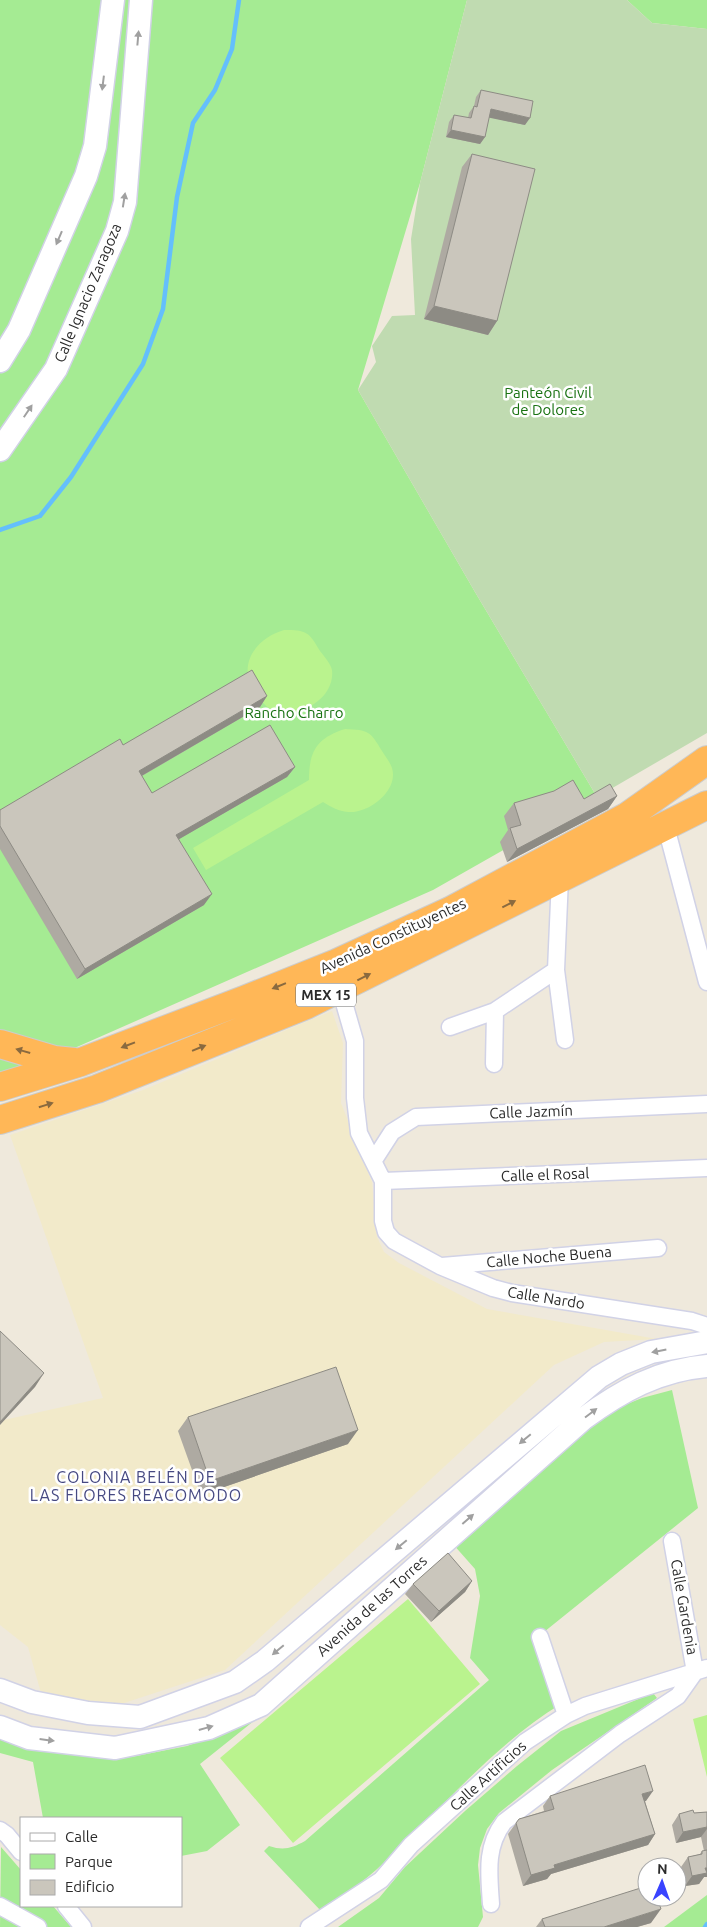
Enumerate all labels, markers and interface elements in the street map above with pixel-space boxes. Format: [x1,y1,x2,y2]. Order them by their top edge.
one-way arrow [134,30,142,46]
one-way arrow [99,75,107,91]
one-way arrow [121,192,129,208]
street label: Calle Ignacio Zaragoza [51,221,125,365]
one-way arrow [55,231,63,245]
park label: Panteón Civil de Dolores [504,384,592,418]
one-way arrow [23,404,33,417]
park label: Rancho Charro [245,704,343,721]
street label: Avenida Constituyentes [317,894,468,977]
one-way arrow [502,900,516,908]
one-way arrow [357,973,371,981]
one-way arrow [272,982,286,990]
road number: MEX 15 [296,984,356,1006]
one-way arrow [121,1041,135,1049]
one-way arrow [191,1044,206,1051]
one-way arrow [15,1047,31,1055]
one-way arrow [39,1101,54,1108]
street label: Calle Jazmín [489,1102,573,1121]
street label: Calle el Rosal [501,1164,590,1185]
street label: Calle Noche Buena [486,1243,612,1270]
street label: Calle Nardo [506,1283,586,1312]
one-way arrow [652,1347,667,1355]
one-way arrow [584,1408,598,1418]
one-way arrow [519,1434,532,1445]
district label: COLONIA BELÉN DE LAS FLORES REACOMODO [30,1466,242,1504]
one-way arrow [462,1514,475,1525]
one-way arrow [395,1539,408,1550]
street label: Avenida de las Torres [313,1552,430,1659]
street label: Calle Gardenia [668,1558,701,1656]
one-way arrow [272,1644,284,1656]
one-way arrow [199,1723,214,1731]
one-way arrow [39,1736,55,1744]
street label: Calle Artificios [446,1737,529,1814]
legend [20,1817,182,1907]
text: Calle [65,1828,98,1845]
text: Parque [65,1853,113,1870]
north arrow [637,1857,687,1907]
text: N [657,1861,668,1877]
text: Edificio [65,1878,114,1895]

